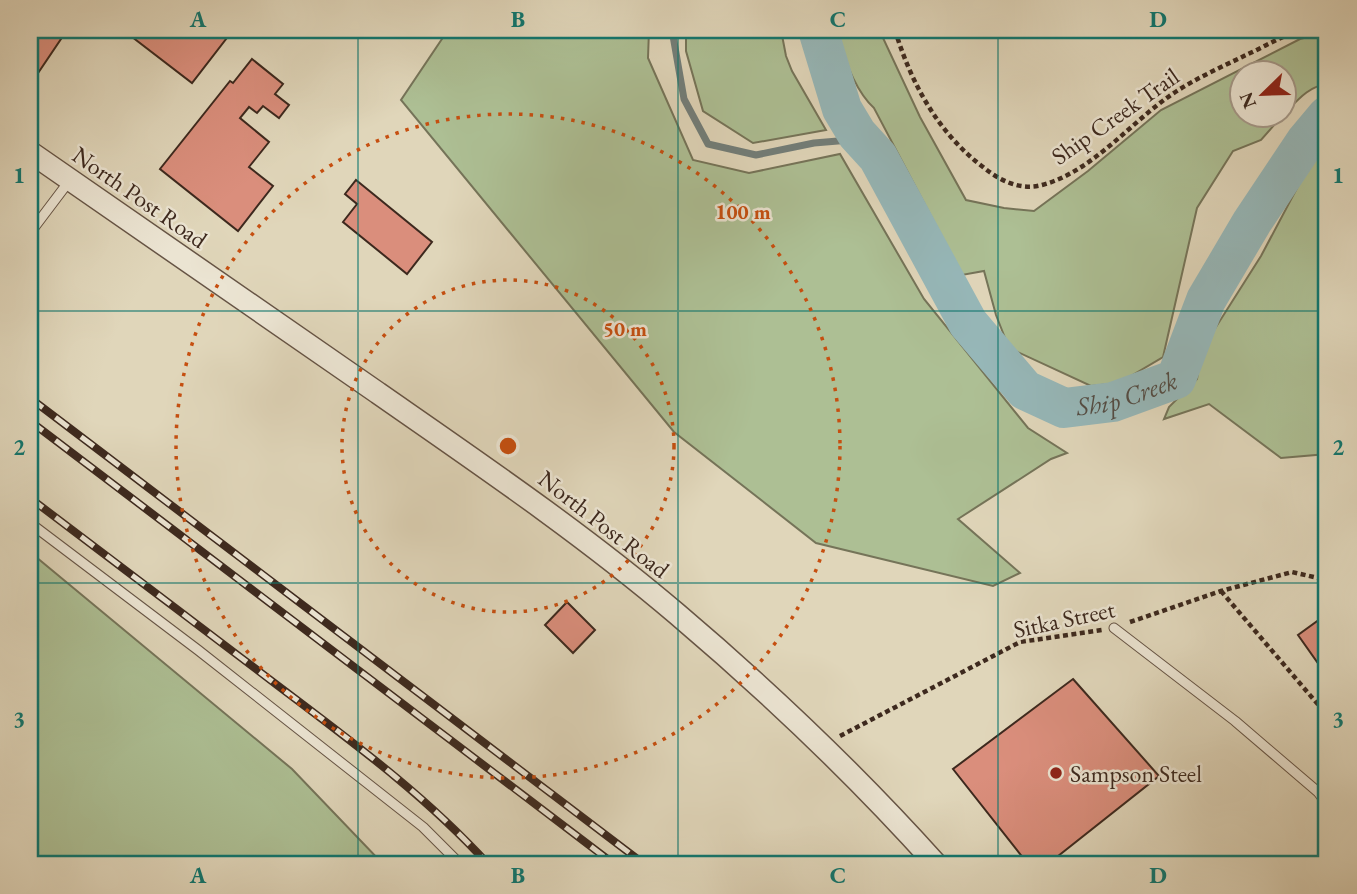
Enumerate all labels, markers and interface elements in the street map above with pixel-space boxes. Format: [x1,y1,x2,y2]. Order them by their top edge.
text: A [189,4,207,34]
text: B [511,4,525,34]
text: C [830,4,846,34]
text: D [1149,4,1167,34]
street label: Ship Creek Trail [1045,60,1185,171]
north arrow [1228,60,1298,130]
text: N [1233,88,1262,112]
street label: North Post Road [66,139,214,255]
text: 1 [13,160,25,190]
text: 1 [1332,160,1344,190]
text: 100 m [715,198,771,225]
text: 50 m [603,315,647,342]
water label: Ship Creek [1073,363,1182,423]
text: 2 [13,432,25,462]
text: 2 [1332,432,1344,462]
centre of rings [496,434,520,458]
street label: North Post Road [532,463,676,585]
street label: Sitka Street [1010,593,1118,645]
text: 3 [13,704,25,734]
text: 3 [1332,704,1344,734]
place label: Sampson Steel [1070,758,1202,789]
marker: Sampson Steel [1048,765,1064,781]
text: A [189,860,207,890]
text: B [511,860,525,890]
text: C [830,860,846,890]
text: D [1149,860,1167,890]

